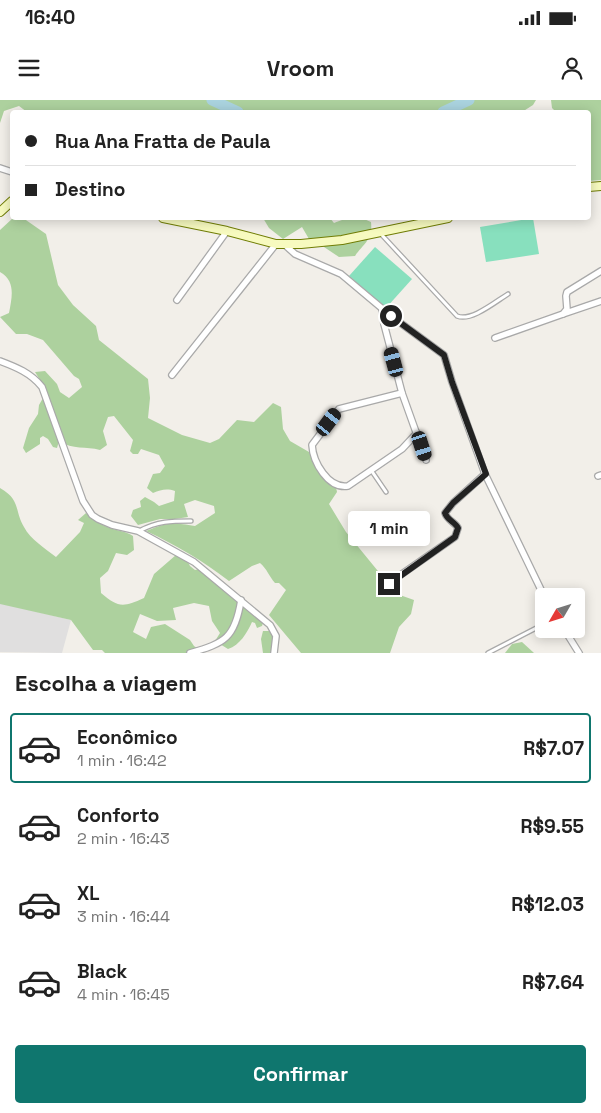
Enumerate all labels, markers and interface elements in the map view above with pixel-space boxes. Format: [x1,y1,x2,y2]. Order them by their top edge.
text: 16:40 [25,5,75,30]
icon: menu [15,54,43,82]
text: Vroom [267,54,334,82]
icon: person [558,54,586,82]
text: Rua Ana Fratta de Paula [55,129,271,154]
text: Destino [55,177,125,202]
route start [380,305,402,327]
car [382,346,405,378]
car [313,406,344,438]
car [410,429,433,463]
callout: 1 min [348,512,430,546]
text: 1 min [369,518,409,539]
route end [378,573,400,595]
north arrow [535,588,585,638]
map controls [535,588,585,638]
text: Escolha a viagem [15,669,197,697]
text: Econômico [77,725,178,750]
icon: car [17,726,62,771]
text: R$7.07 [523,736,584,761]
text: 1 min · 16:42 [77,750,167,771]
text: Conforto [77,803,159,828]
icon: car [17,804,62,849]
text: R$9.55 [520,814,584,839]
text: 2 min · 16:43 [77,828,170,849]
text: XL [77,881,100,906]
icon: car [17,882,62,927]
text: R$12.03 [511,892,584,917]
text: 3 min · 16:44 [77,906,170,927]
text: Black [77,959,127,984]
icon: car [17,960,62,1005]
text: R$7.64 [522,970,584,995]
text: 4 min · 16:45 [77,984,170,1005]
button: Confirmar [15,1045,586,1103]

